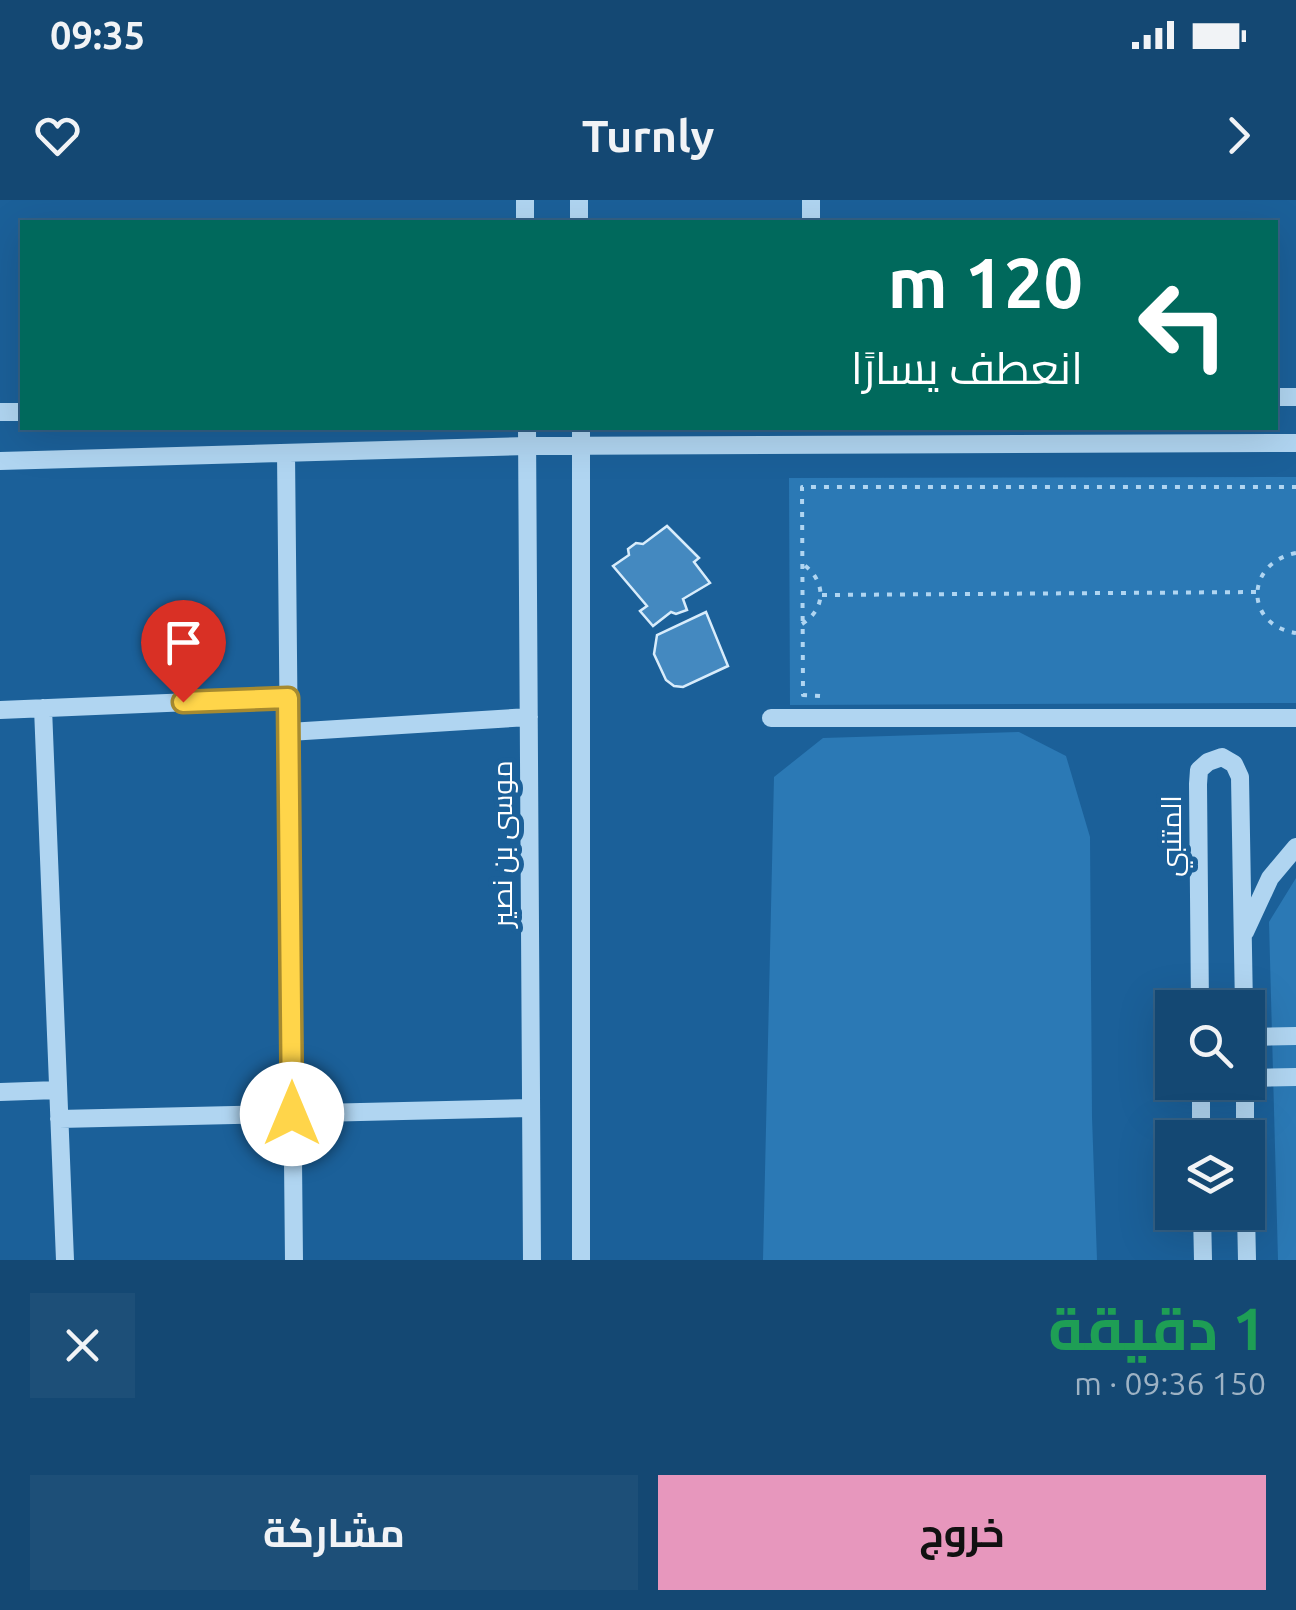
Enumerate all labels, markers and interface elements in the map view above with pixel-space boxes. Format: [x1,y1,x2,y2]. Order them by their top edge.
text: 09:35 [50,14,145,56]
icon: heart [30,108,85,163]
icon: forward [1211,108,1266,163]
text: Turnly [582,110,714,161]
text: 120 m [888,243,1083,321]
icon: left [1118,260,1248,390]
text: انعطف يسارًا [851,342,1083,393]
pin [141,600,226,703]
icon: arrive [156,615,211,670]
street label: موسى بن نصير [486,760,519,930]
street label: المتنبي [1155,795,1193,877]
map controls [1155,990,1265,1230]
button: search [1155,990,1265,1100]
position arrow [240,1062,344,1166]
button: layers [1155,1120,1265,1230]
button: close [30,1293,135,1398]
text: 1 دقيقة [1048,1294,1266,1361]
text: 150 m · 09:36 [1074,1365,1266,1401]
button: مشاركة [30,1475,638,1590]
button: خروج [658,1475,1266,1590]

